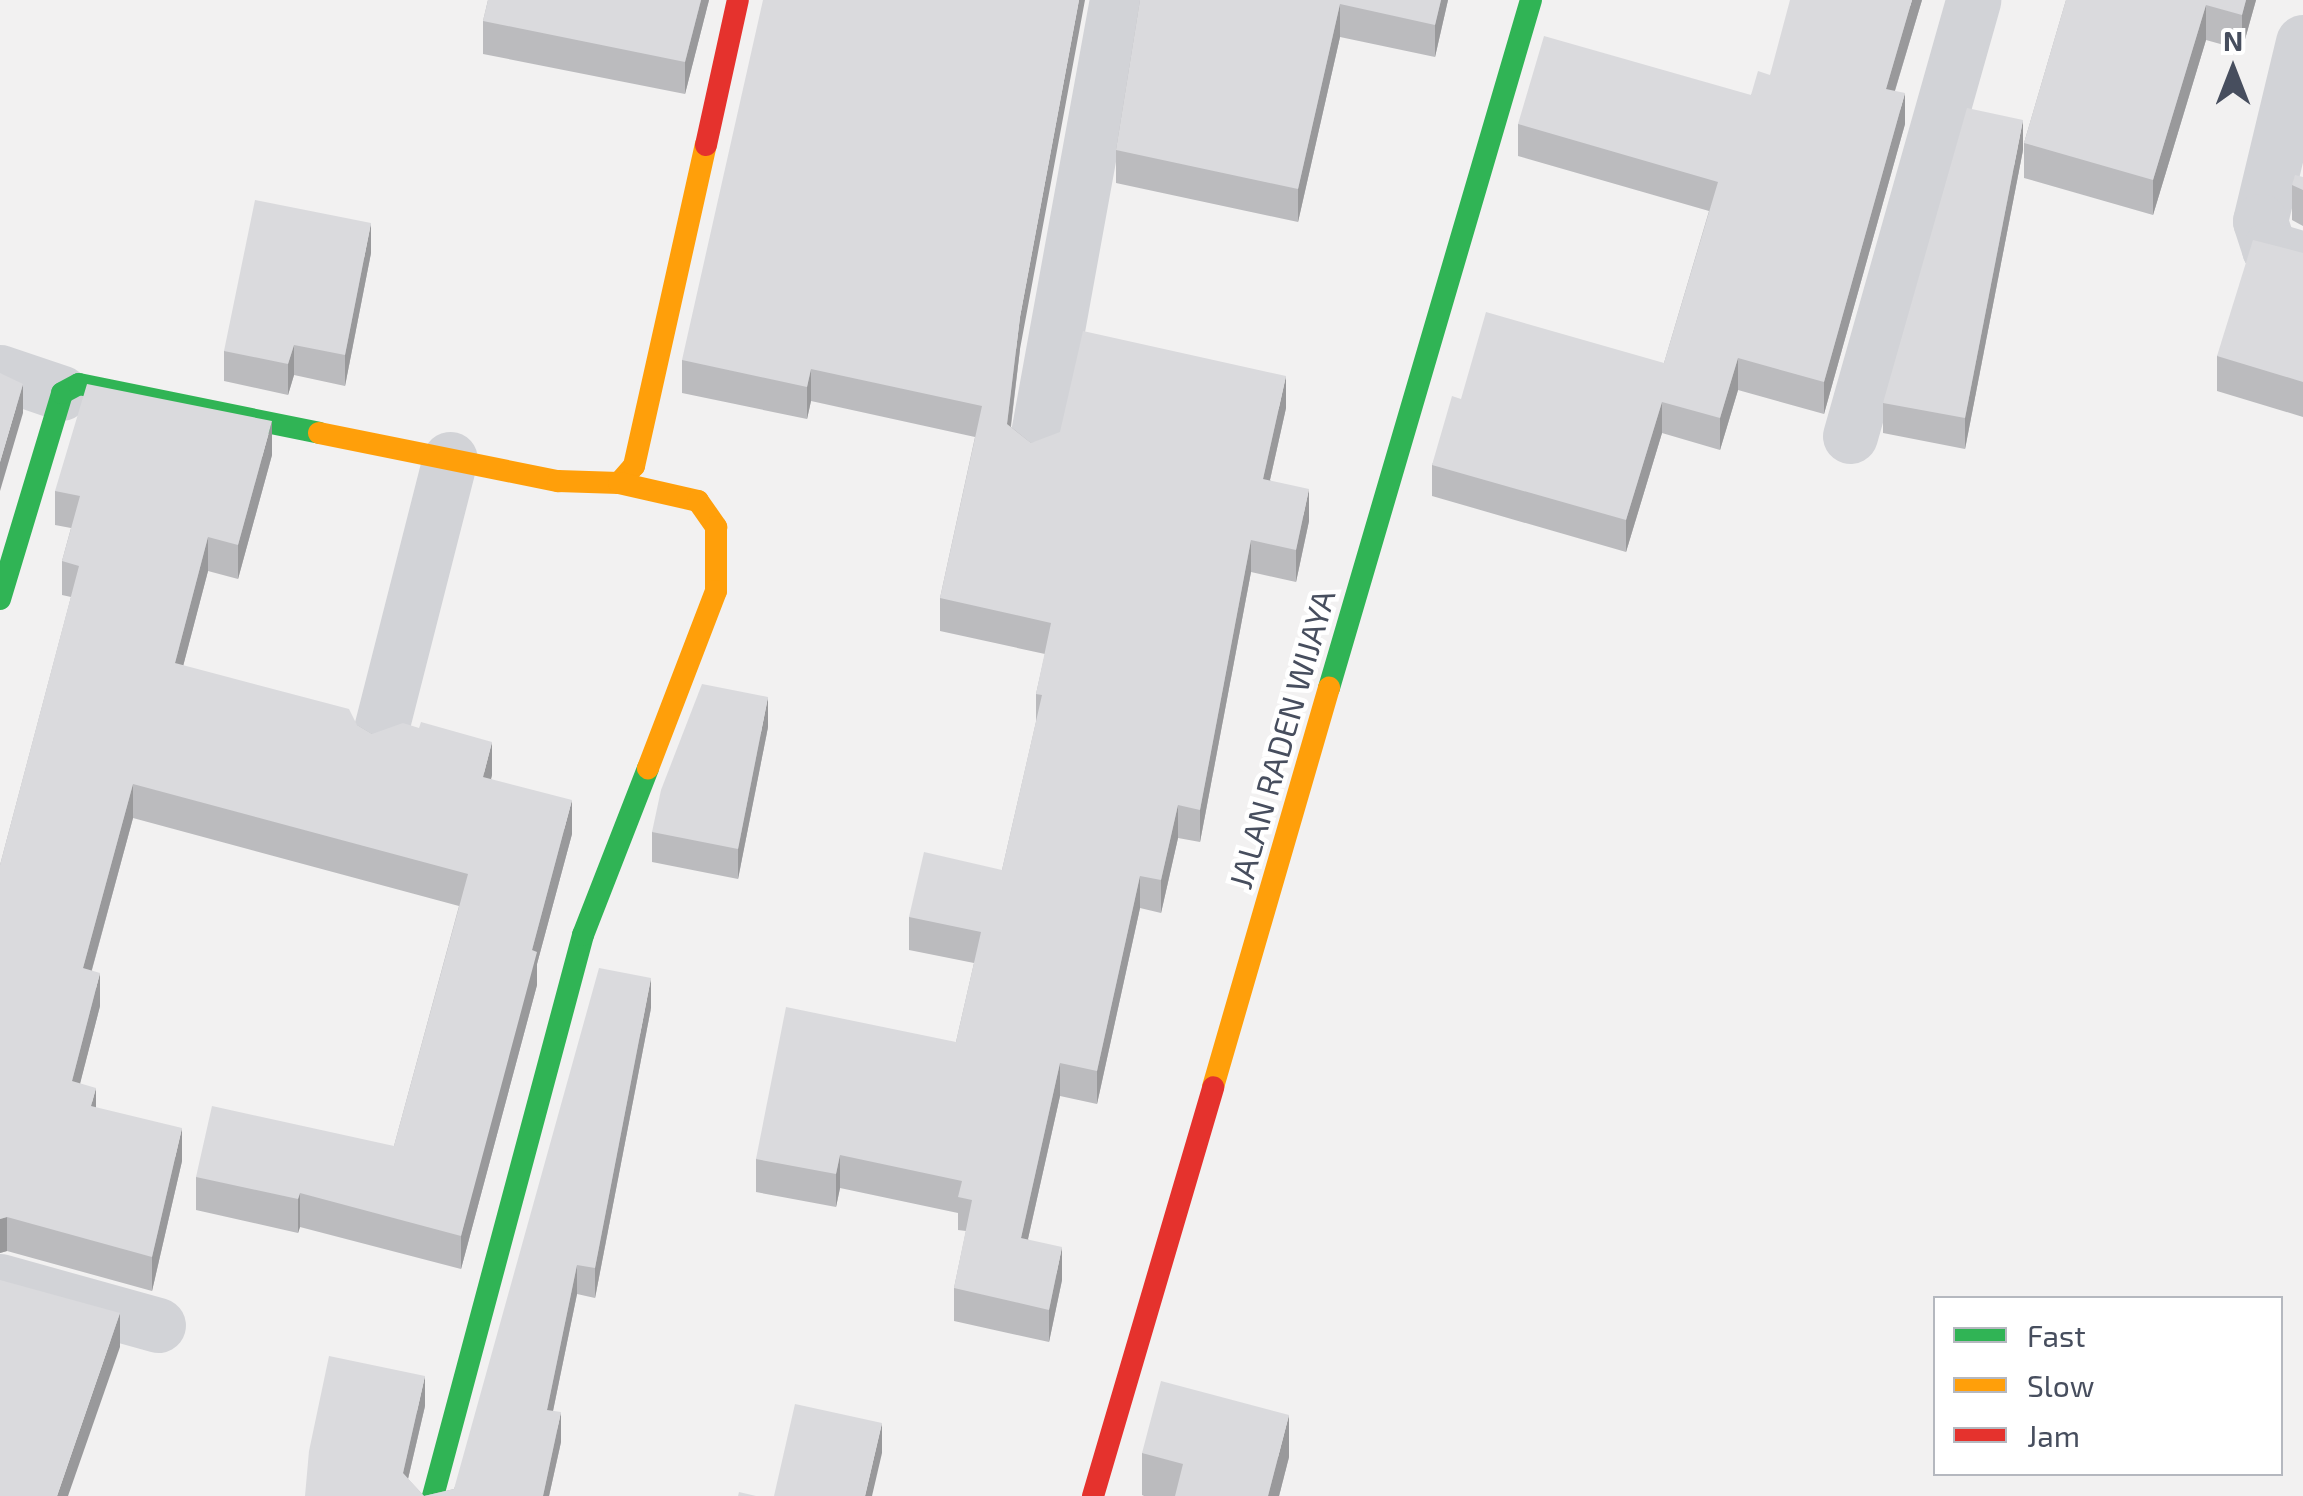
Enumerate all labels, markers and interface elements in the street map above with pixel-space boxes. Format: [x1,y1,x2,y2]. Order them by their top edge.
north arrow [2183,20,2283,120]
text: N [2223,23,2243,57]
street label: JALAN RADEN WIJAYA [1220,585,1342,893]
legend [1933,1296,2283,1476]
text: Fast [2027,1317,2086,1353]
text: Slow [2027,1367,2094,1403]
text: Jam [2027,1417,2080,1453]

